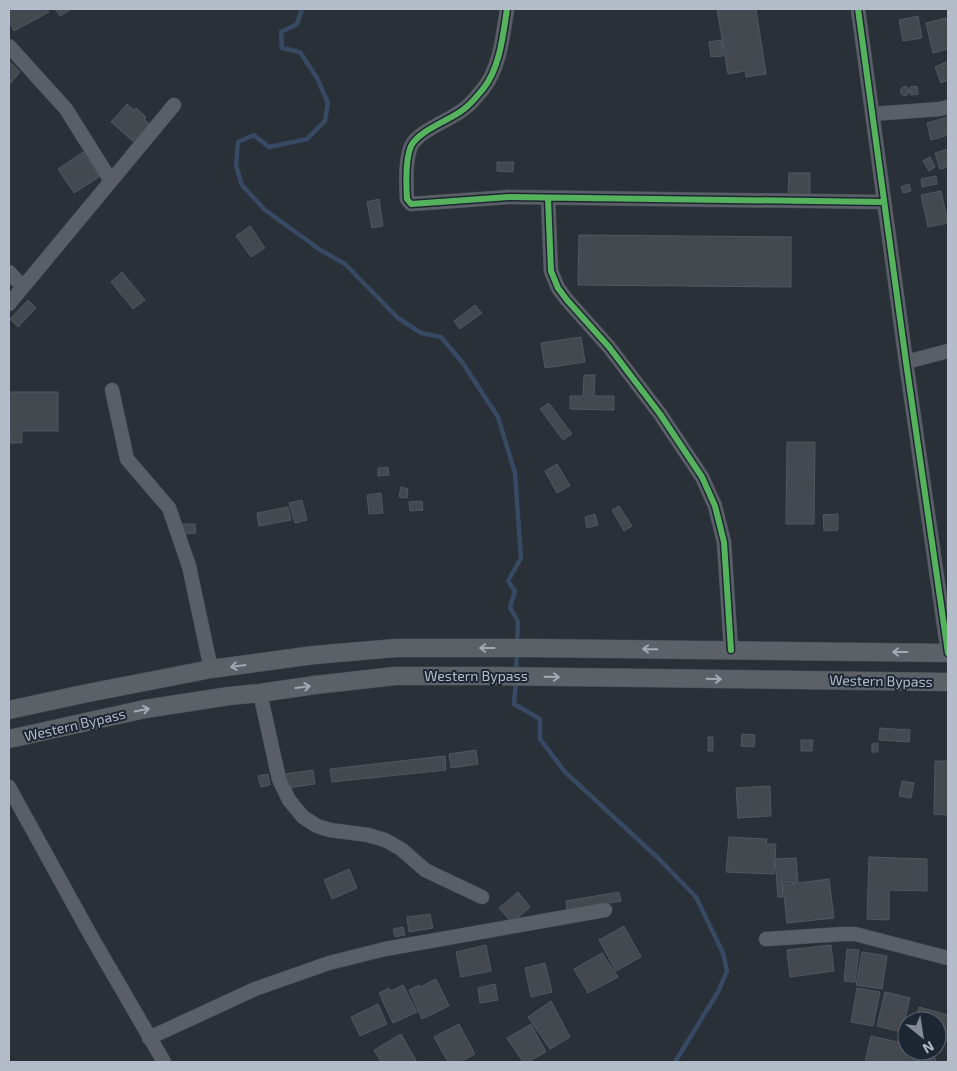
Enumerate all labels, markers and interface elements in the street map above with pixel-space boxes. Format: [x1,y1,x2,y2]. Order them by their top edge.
one-way arrow [479,643,496,653]
one-way arrow [642,644,658,654]
one-way arrow [892,647,908,657]
one-way arrow [230,661,246,671]
street label: Western Bypass [424,667,528,684]
street label: Western Bypass [829,671,933,690]
one-way arrow [544,672,560,682]
one-way arrow [706,674,722,684]
one-way arrow [294,682,310,692]
street label: Western Bypass [23,705,127,744]
one-way arrow [133,705,149,714]
north arrow [897,1011,947,1061]
text: N [920,1038,937,1058]

